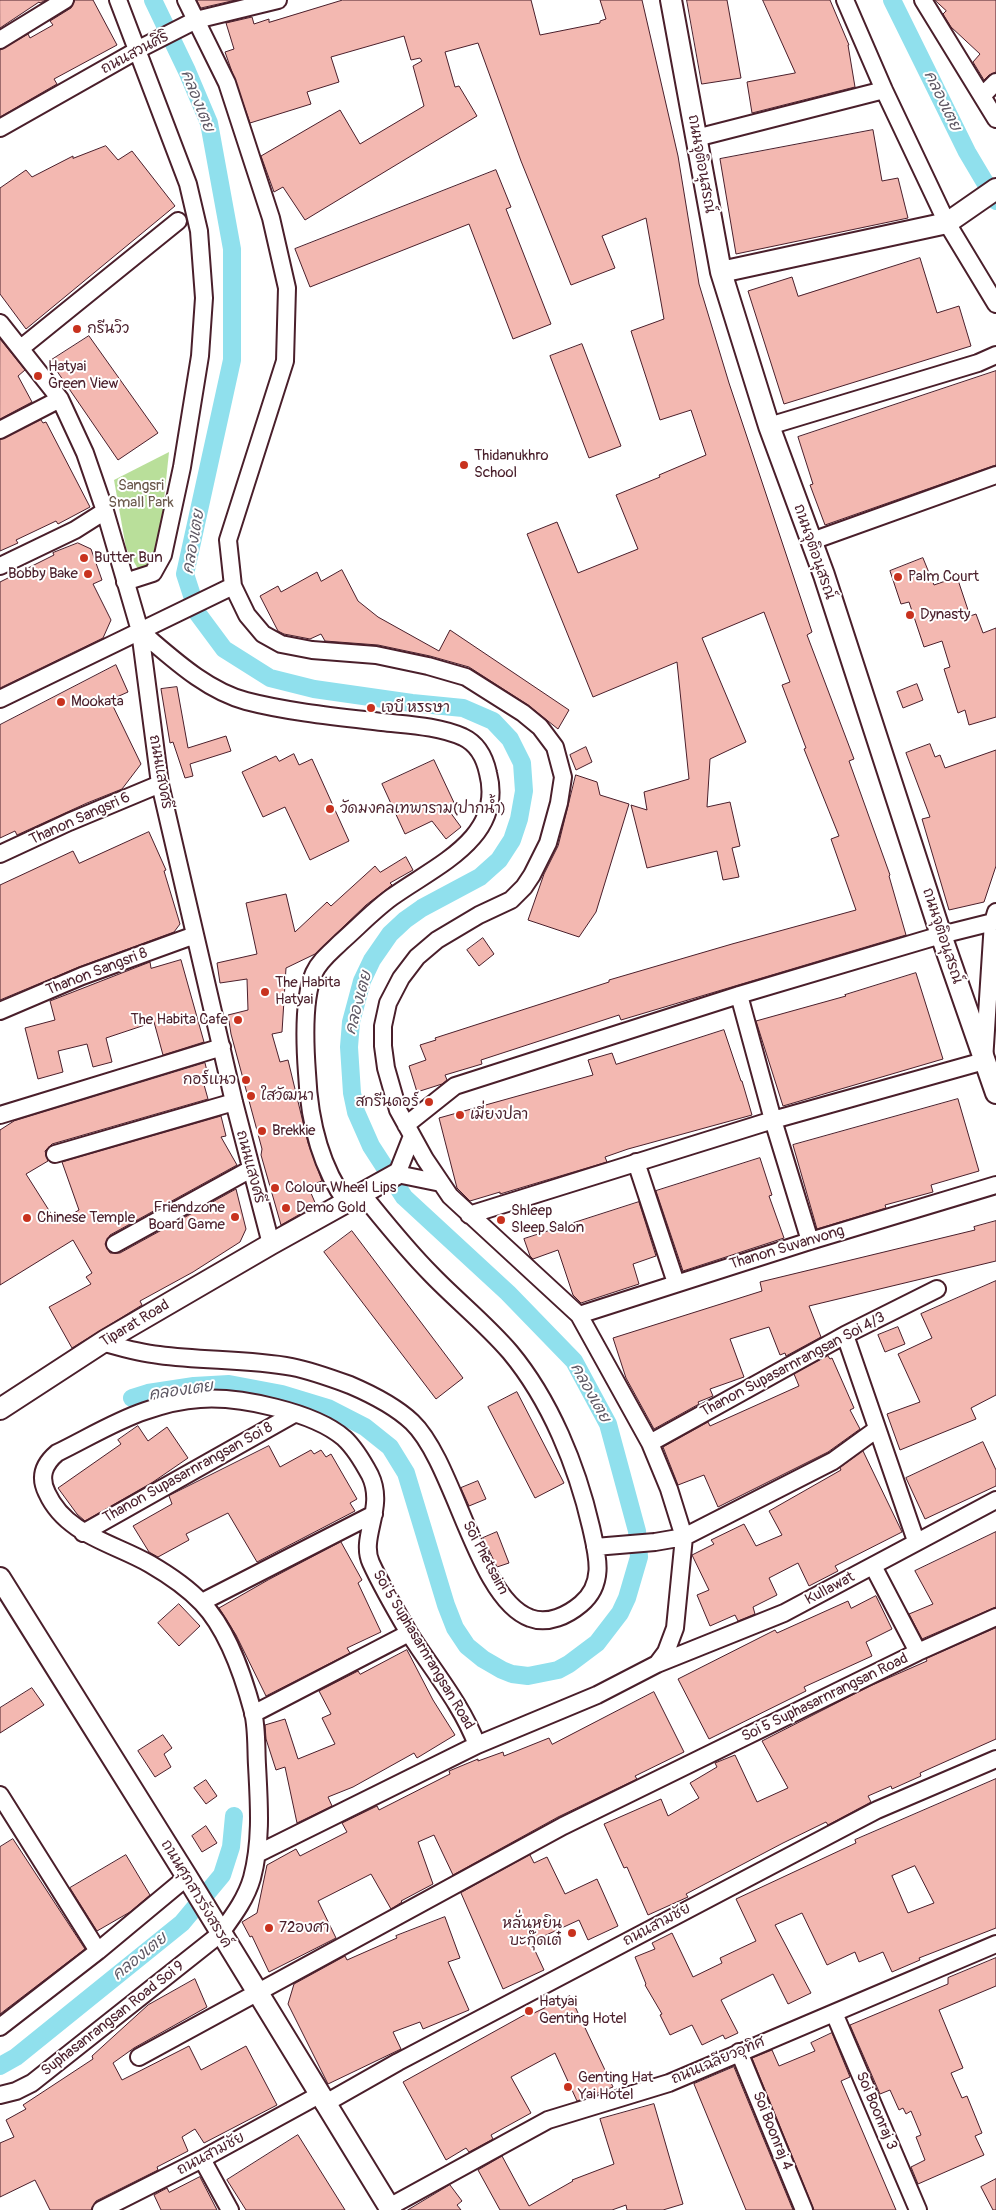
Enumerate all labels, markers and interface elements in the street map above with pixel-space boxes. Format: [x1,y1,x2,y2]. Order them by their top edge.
street label: ถนนสวนศิริ [98,28,172,78]
water label: คลองเตย [176,67,218,135]
water label: คลองเตย [919,68,965,134]
street label: ถนนจุติอนุสรณ์ [683,113,719,215]
place label: กรีนวิว [87,320,129,338]
marker: กรีนวิว [71,323,83,335]
place label: Hatyai Green View [48,358,118,393]
marker: Hatyai Green View [32,370,44,382]
place label: Thidanukhro School [474,447,548,482]
marker: Thidanukhro School [458,459,470,471]
park label: Sangsri Small Park [108,477,174,512]
street label: ถนนจุติอนุสรณ์ [789,502,839,602]
water label: คลองเตย [179,508,209,576]
place label: Butter Bun [94,549,163,567]
marker: Butter Bun [78,552,90,564]
place label: Bobby Bake [8,565,78,583]
marker: Bobby Bake [82,568,94,580]
place label: Palm Court [908,568,979,586]
marker: Palm Court [892,571,904,583]
place label: Dynasty [920,606,970,624]
marker: Dynasty [904,609,916,621]
place label: Mookata [71,693,124,711]
marker: Mookata [55,696,67,708]
place label: เจบี หรรษา [381,699,450,717]
marker: เจบี หรรษา [365,702,377,714]
street label: ถนนเเสงศรี [145,734,175,810]
street label: Thanon Sangsri 6 [27,789,133,849]
place label: วัดมงคลเทพาราม(ปากน้ำ) [340,800,506,818]
marker: วัดมงคลเทพาราม(ปากน้ำ) [324,803,336,815]
street label: ถนนจุติอนุสรณ์ [918,886,966,986]
street label: Thanon Sangsri 8 [44,944,150,1000]
water label: คลองเตย [341,969,377,1037]
place label: The Habita Hatyai [275,974,341,1009]
marker: The Habita Hatyai [259,986,271,998]
place label: The Habita Cafe [130,1011,228,1029]
marker: The Habita Cafe [232,1014,244,1026]
place label: กอร์แนว [183,1071,236,1089]
marker: กอร์แนว [240,1074,252,1086]
place label: ใสวัฒนา [261,1087,314,1105]
marker: ใสวัฒนา [245,1090,257,1102]
place label: สกรีนดอร์ [355,1093,419,1111]
marker: สกรีนดอร์ [423,1096,435,1108]
place label: เมี่ยงปลา [470,1106,528,1124]
marker: เมี่ยงปลา [454,1109,466,1121]
place label: Brekkie [272,1122,316,1140]
marker: Brekkie [256,1125,268,1137]
street label: ถนนเเสงศรี [232,1129,268,1205]
place label: Colour Wheel Lips [285,1179,396,1197]
marker: Colour Wheel Lips [269,1182,281,1194]
place label: Friendzone Board Game [148,1199,225,1234]
place label: Demo Gold [296,1199,366,1217]
marker: Demo Gold [280,1202,292,1214]
place label: Shleep Sleep Salon [511,1202,584,1237]
place label: Chinese Temple [37,1209,135,1227]
marker: Friendzone Board Game [229,1211,241,1223]
marker: Chinese Temple [21,1212,33,1224]
marker: Shleep Sleep Salon [495,1214,507,1226]
street label: Thanon Suvanvong [727,1222,847,1274]
street label: Tiparat Road [97,1296,173,1352]
street label: Thanon Supasarnrangsan Soi 4/3 [698,1309,888,1421]
water label: คลองเตย [566,1360,614,1426]
water label: คลองเตย [148,1377,214,1405]
street label: Thanon Supasarnrangsan Soi 8 [100,1419,276,1527]
street label: Soi Phetsaim [458,1518,512,1598]
street label: Soi 5 Suphasarnrangsan Road [368,1567,478,1733]
street label: Kullawat [802,1569,858,1609]
street label: Soi 5 Suphasarnrangsan Road [739,1650,911,1746]
street label: ถนนศุภสารรังสรรค์ [157,1837,235,1951]
street label: ถนนสามชัย [620,1900,694,1950]
place label: หลั่นหยิน บะกุ๊ดเต๋ [502,1915,562,1950]
place label: 72องศา [279,1919,329,1937]
marker: 72องศา [263,1922,275,1934]
marker: หลั่นหยิน บะกุ๊ดเต๋ [566,1927,578,1939]
water label: คลองเตย [109,1929,171,1985]
street label: Suphasanrangsan Road Soi 9 [38,1957,188,2081]
place label: Hatyai Genting Hotel [539,1993,627,2028]
marker: Hatyai Genting Hotel [523,2005,535,2017]
street label: ถนนเฉลียวอุทิศ [669,2033,767,2089]
place label: Genting Hat Yai Hotel [578,2069,653,2104]
street label: Soi Boonraj 3 [851,2069,901,2153]
marker: Genting Hat Yai Hotel [562,2081,574,2093]
street label: Soi Boonraj 4 [748,2089,796,2173]
street label: ถนนสามชัย [174,2129,248,2179]

